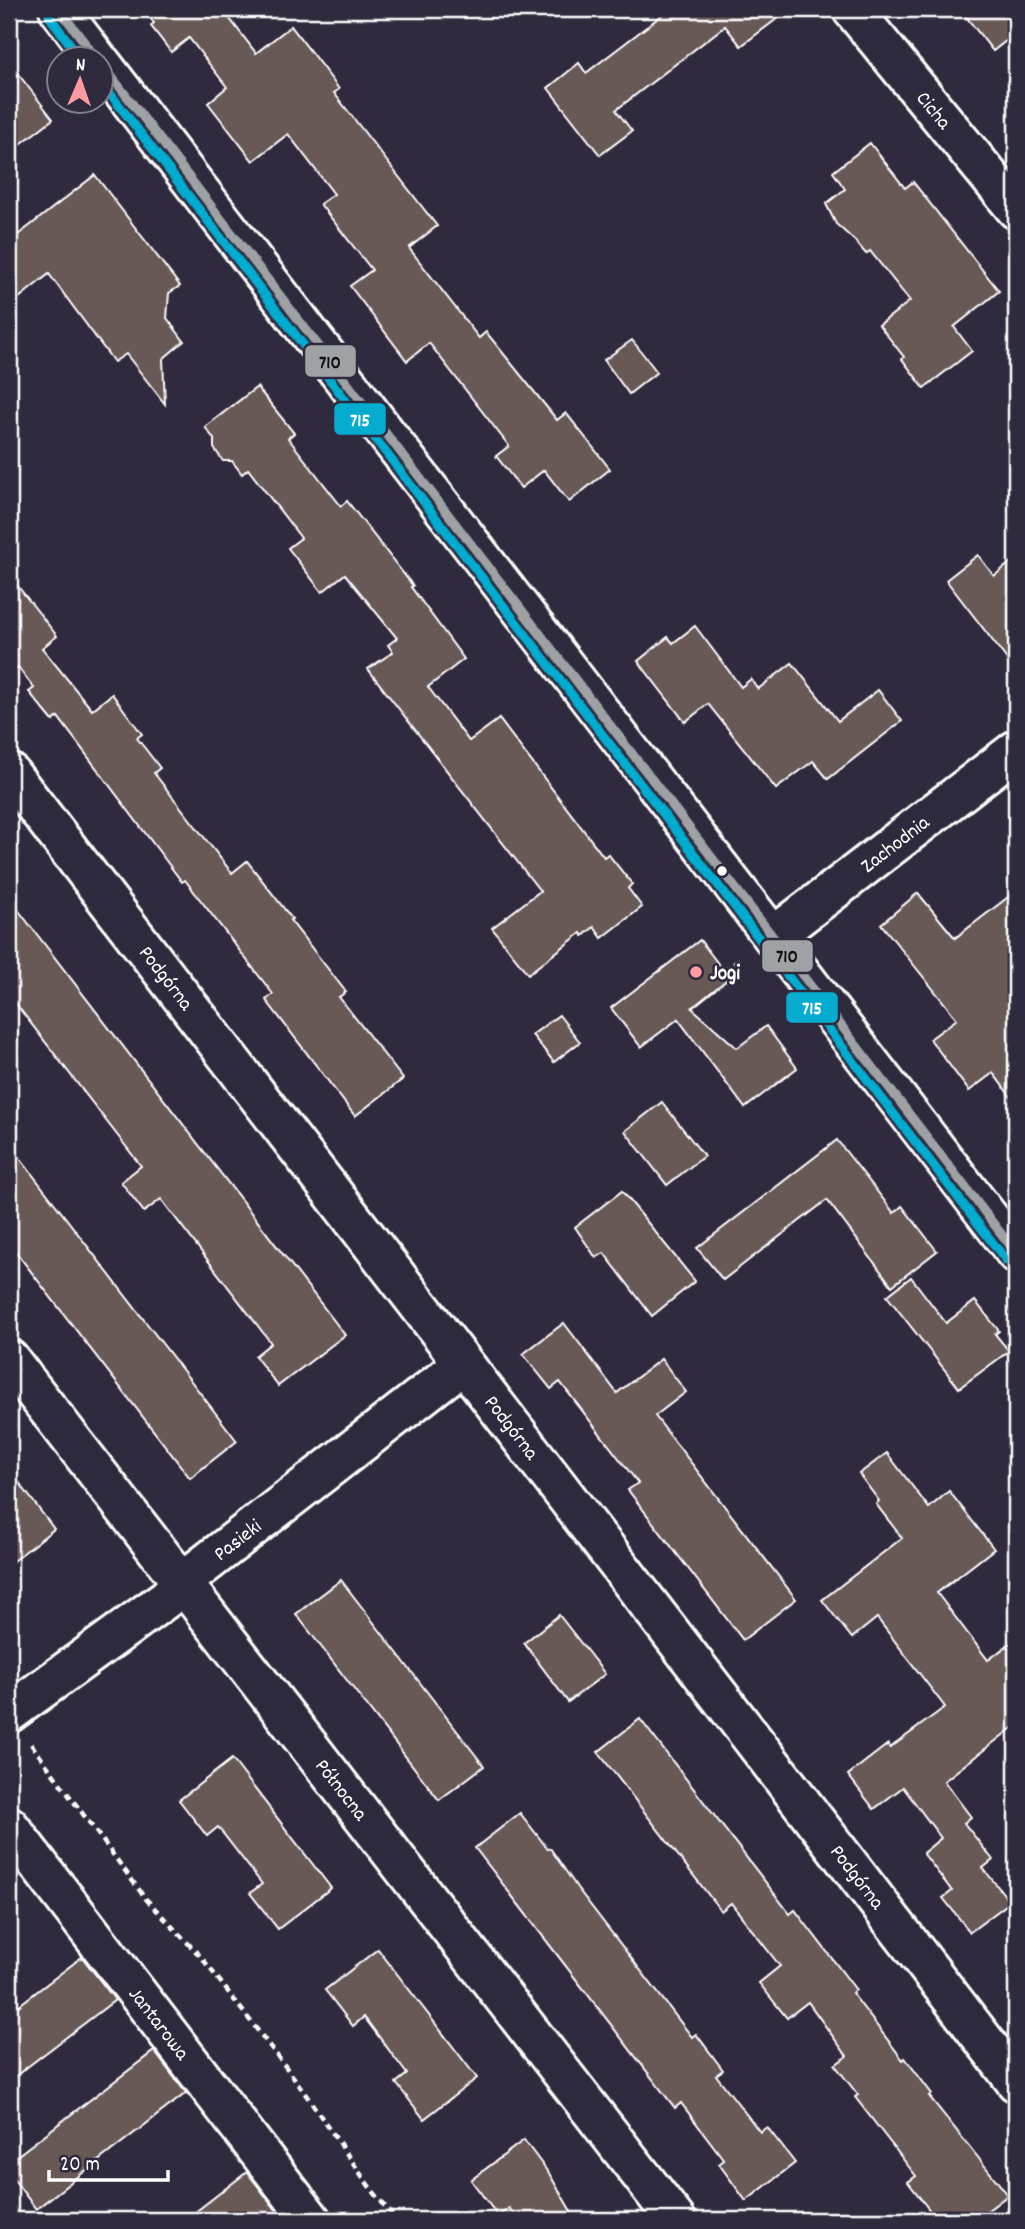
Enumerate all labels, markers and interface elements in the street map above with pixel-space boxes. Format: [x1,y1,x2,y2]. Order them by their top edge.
north arrow [46,46,116,116]
text: N [75,53,86,80]
street label: Cicha [907,86,958,138]
line badge: 710 [304,344,357,378]
text: 710 [319,351,341,378]
line badge: 715 [333,402,387,436]
text: 715 [350,409,370,436]
street label: Zachodnia [856,809,938,882]
unlabelled marker [715,864,729,878]
line badge: 710 [761,939,814,973]
street label: Podgórna [130,940,200,1019]
text: 710 [776,945,798,972]
place label: Jogi [710,960,740,990]
marker: Jogi [688,964,704,980]
line badge: 715 [785,991,839,1024]
text: 715 [802,997,822,1024]
street label: Podgórna [475,1390,545,1468]
street label: Pasieki [208,1513,269,1570]
street label: Północna [306,1754,374,1829]
street label: Podgórna [821,1839,891,1918]
street label: Jantarowa [120,1982,196,2069]
scale bar [49,2138,168,2182]
text: 20 m [60,2151,100,2181]

